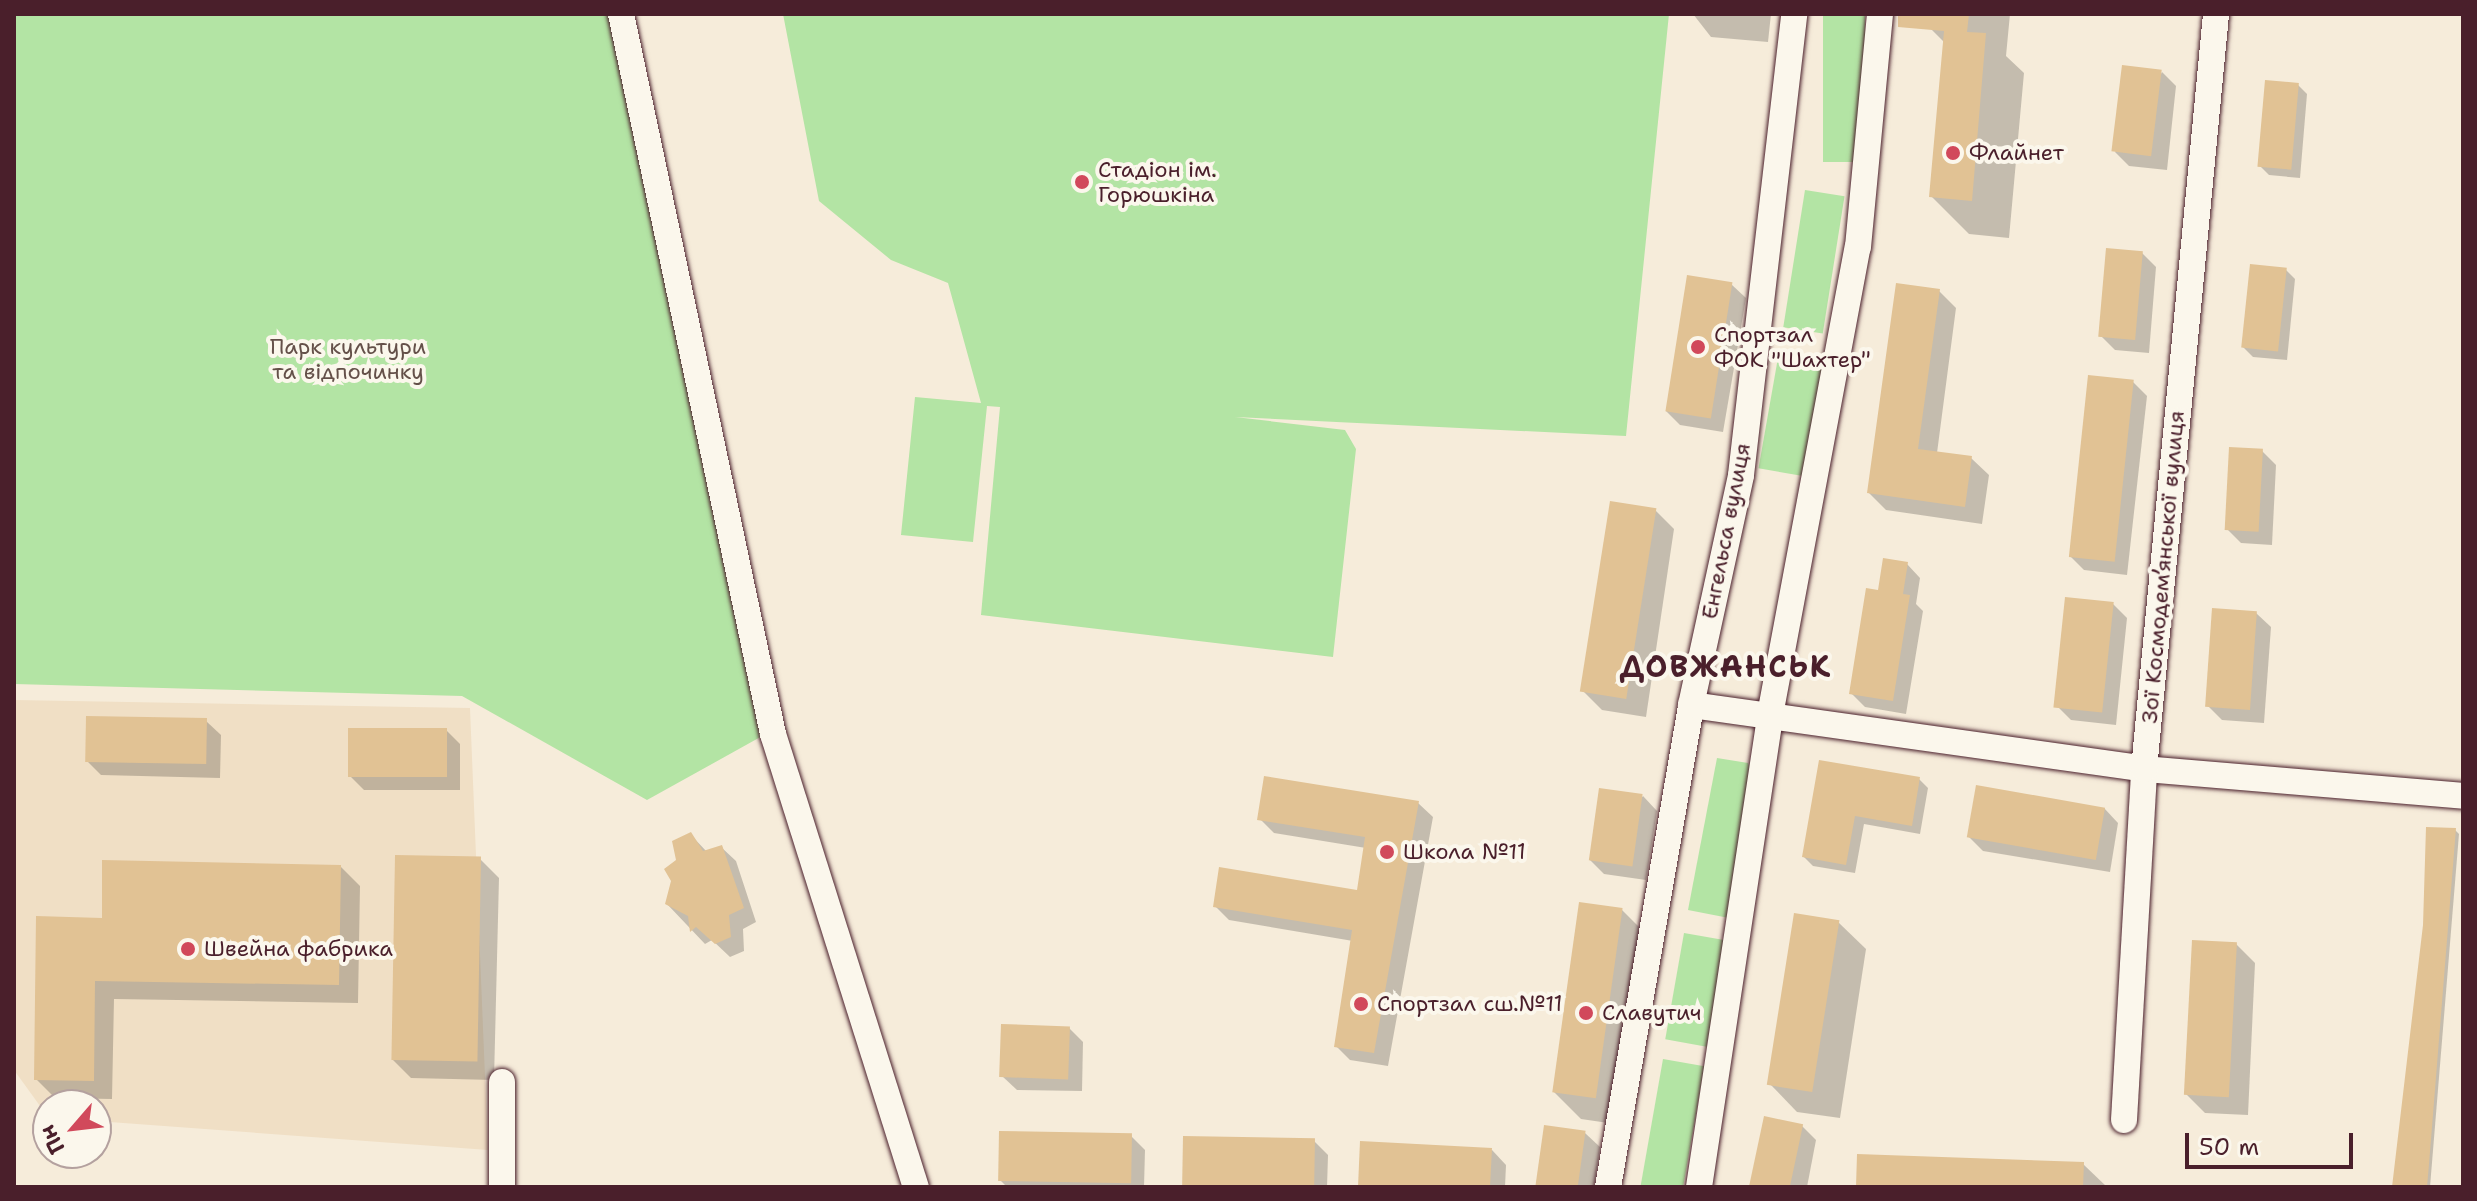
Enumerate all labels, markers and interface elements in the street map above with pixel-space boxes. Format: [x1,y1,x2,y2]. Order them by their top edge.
place label: Флайнет [1969,140,2064,166]
marker: Флайнет [1944,144,1962,162]
place label: Стадіон ім. Горюшкіна [1098,156,1217,208]
marker: Стадіон ім. Горюшкіна [1073,173,1091,191]
place label: Спортзал ФОК "Шахтер" [1714,321,1871,372]
park label: Парк культури та відпочинку [270,333,426,384]
marker: Спортзал ФОК "Шахтер" [1689,338,1707,356]
street label: Зої Космодем’янської вулиця [2136,410,2190,724]
street label: Енгельса вулиця [1696,441,1756,621]
district label: ДОВЖАНСЬК [1620,649,1832,685]
place label: Школа №11 [1403,839,1526,865]
marker: Школа №11 [1378,843,1396,861]
place label: Швейна фабрика [204,936,393,962]
marker: Швейна фабрика [179,940,197,958]
place label: Спортзал сш.№11 [1377,991,1563,1017]
marker: Спортзал сш.№11 [1352,995,1370,1013]
place label: Славутич [1602,1000,1702,1026]
marker: Славутич [1577,1004,1595,1022]
north arrow [32,1089,112,1169]
scale bar [2189,1117,2357,1167]
text: Пн [33,1120,72,1159]
text: 50 m [2199,1131,2259,1163]

